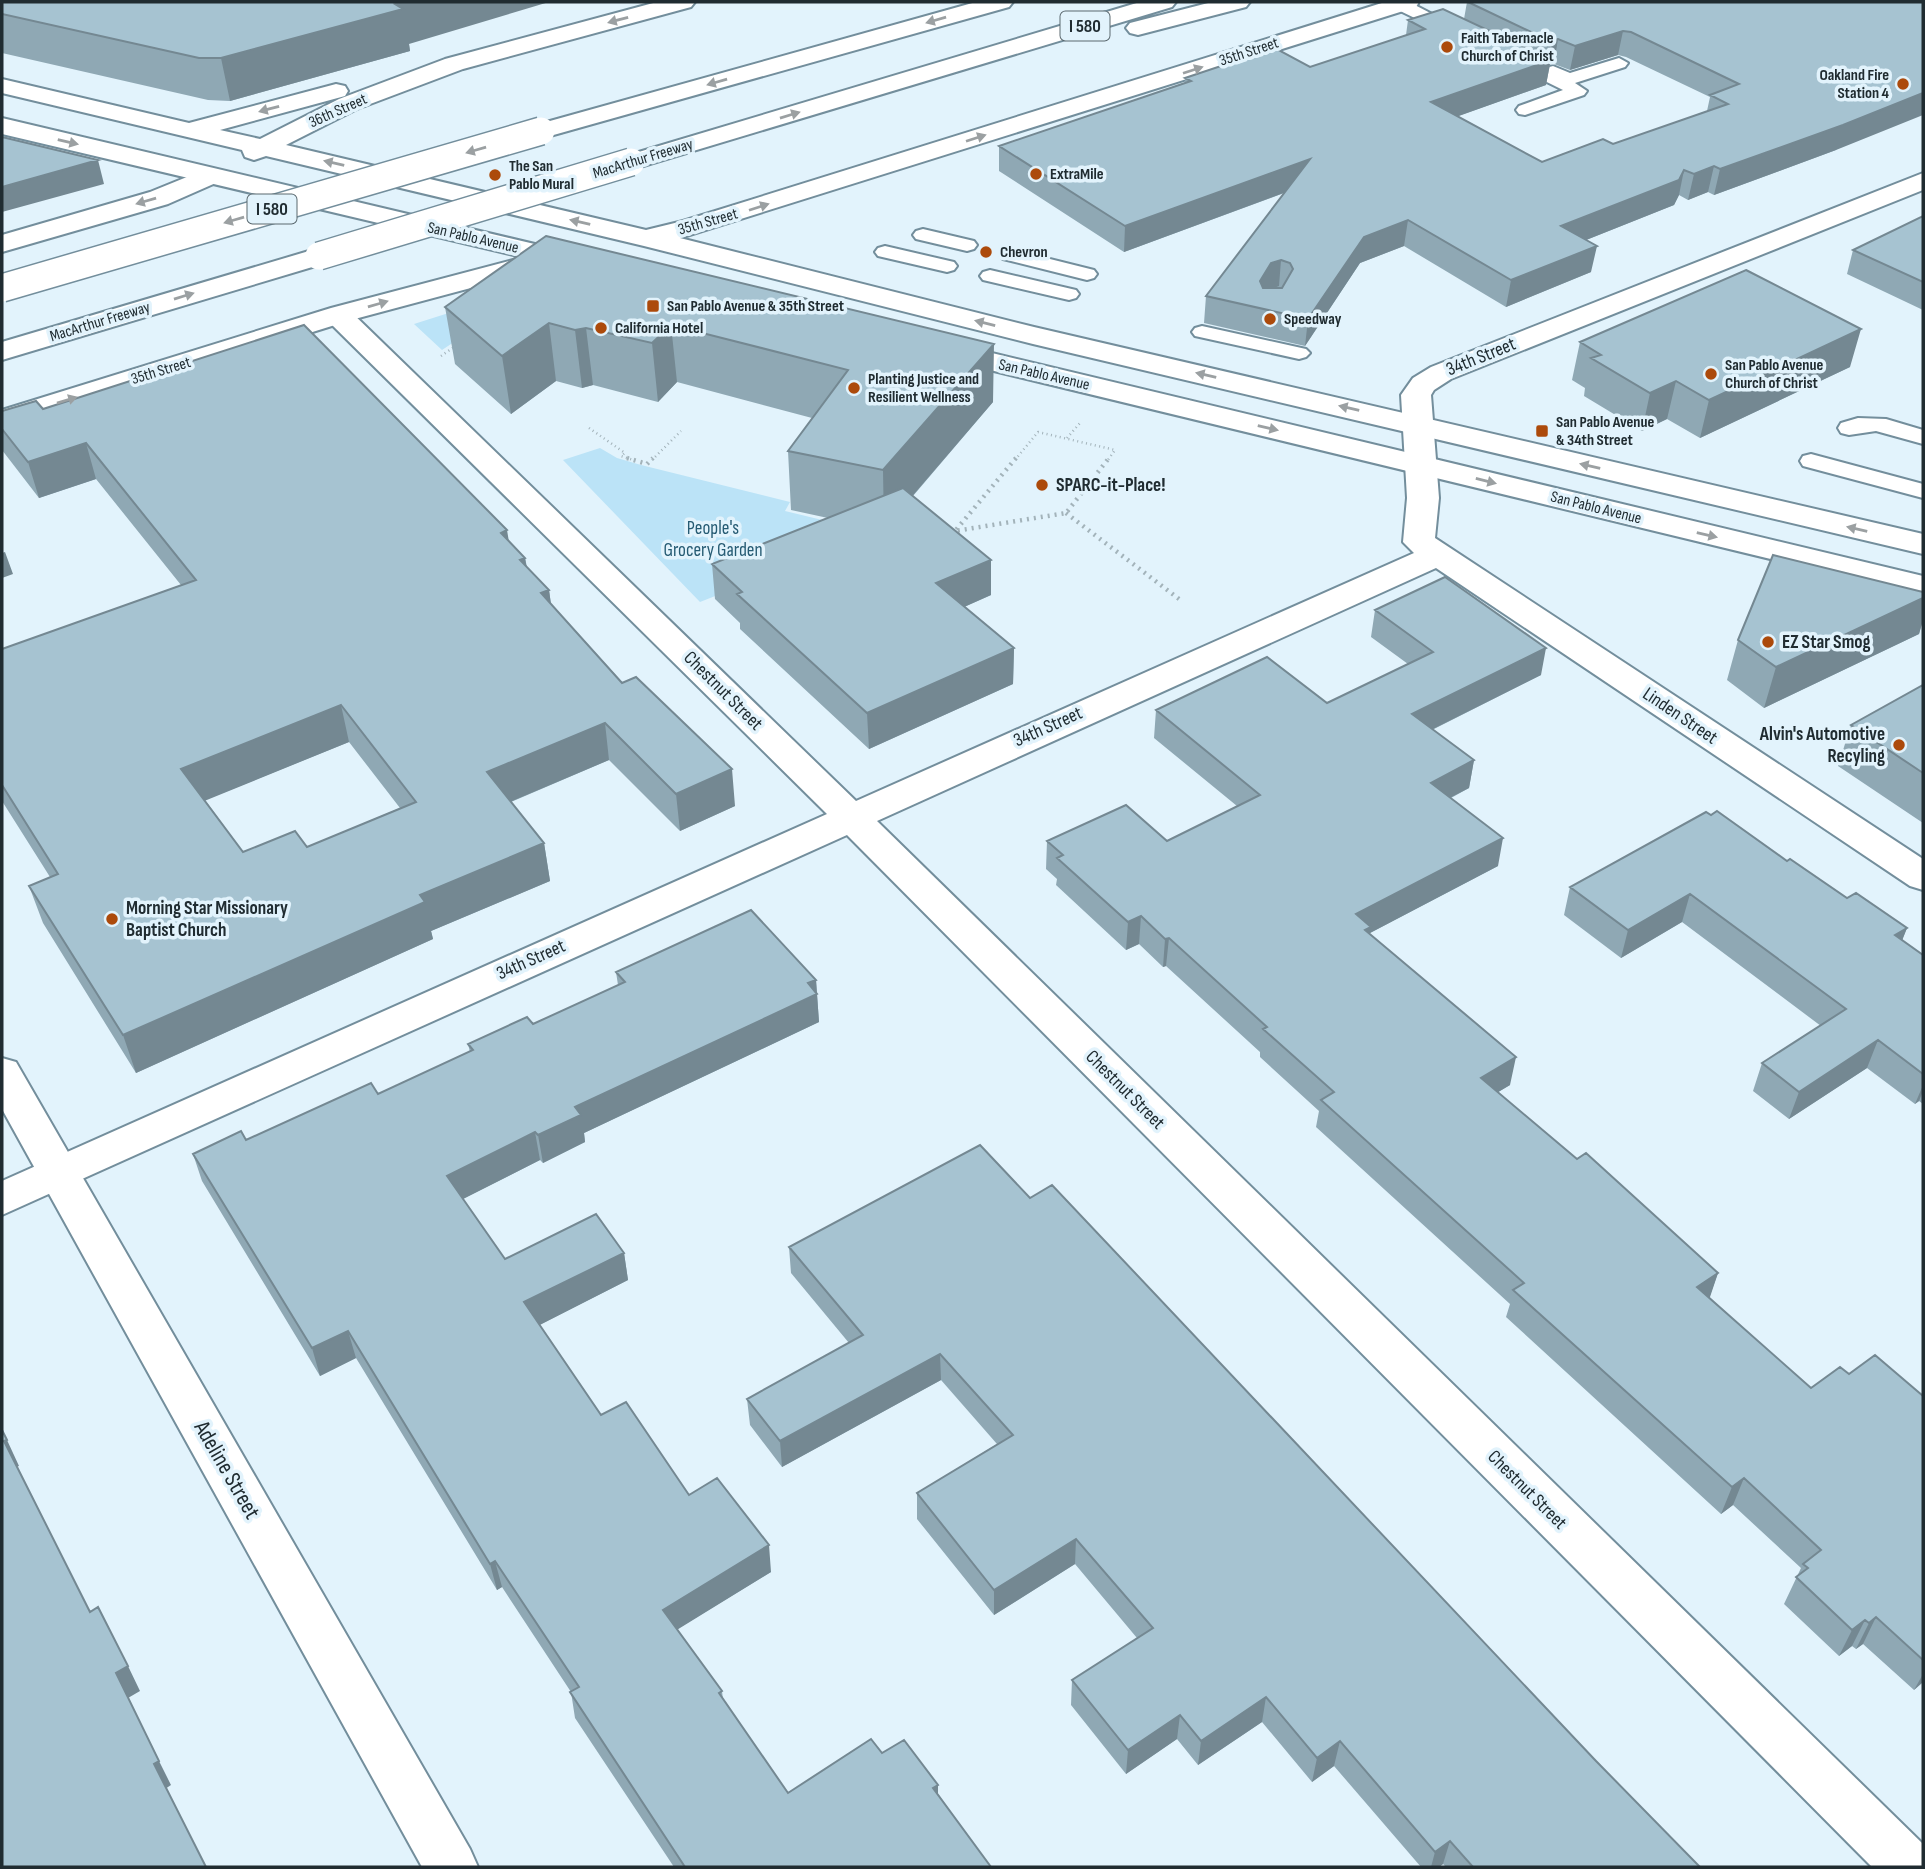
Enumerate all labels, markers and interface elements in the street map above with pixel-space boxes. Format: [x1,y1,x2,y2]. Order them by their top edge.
road number: I 580 [1060,12,1110,41]
one-way arrow [606,15,628,26]
one-way arrow [925,16,946,26]
place label: Faith Tabernacle Church of Christ [1461,29,1554,66]
street label: 35th Street [1217,33,1281,70]
marker: Faith Tabernacle Church of Christ [1439,39,1455,55]
one-way arrow [1182,64,1203,74]
place label: Oakland Fire Station 4 [1820,66,1890,103]
marker: Oakland Fire Station 4 [1895,76,1911,92]
one-way arrow [706,77,728,88]
street label: 36th Street [306,90,370,132]
one-way arrow [258,104,280,115]
one-way arrow [780,109,801,119]
one-way arrow [965,132,986,143]
street label: MacArthur Freeway [591,135,695,183]
one-way arrow [57,137,79,148]
one-way arrow [465,146,486,156]
one-way arrow [323,157,345,168]
place label: The San Pablo Mural [509,157,574,194]
place label: ExtraMile [1050,165,1104,184]
marker: ExtraMile [1028,166,1044,182]
marker: The San Pablo Mural [487,167,503,183]
road number: I 580 [247,194,296,224]
one-way arrow [135,197,156,207]
one-way arrow [749,201,770,211]
street label: 35th Street [676,204,740,240]
one-way arrow [223,216,244,226]
one-way arrow [568,216,590,227]
street label: San Pablo Avenue [426,218,520,258]
place label: Chevron [1000,243,1048,262]
marker: Chevron [978,244,994,260]
one-way arrow [174,291,195,301]
place label: San Pablo Avenue & 35th Street [667,297,844,316]
street label: MacArthur Freeway [48,298,152,346]
marker: San Pablo Avenue & 35th Street [645,298,661,314]
one-way arrow [368,299,389,309]
place label: Speedway [1284,310,1342,329]
marker: Speedway [1262,311,1278,327]
one-way arrow [974,317,996,328]
place label: California Hotel [615,319,703,338]
marker: California Hotel [593,320,609,336]
street label: 34th Street [1443,333,1519,381]
street label: 35th Street [129,353,193,389]
street label: San Pablo Avenue [997,355,1091,395]
place label: San Pablo Avenue Church of Christ [1725,356,1823,393]
marker: San Pablo Avenue Church of Christ [1703,366,1719,382]
place label: Planting Justice and Resilient Wellness [868,370,979,407]
one-way arrow [1195,370,1217,381]
marker: Planting Justice and Resilient Wellness [846,380,862,396]
one-way arrow [57,394,78,404]
one-way arrow [1338,403,1360,414]
place label: San Pablo Avenue & 34th Street [1556,413,1654,450]
one-way arrow [1257,422,1279,433]
marker: San Pablo Avenue & 34th Street [1534,423,1550,439]
one-way arrow [1579,461,1601,472]
place label: SPARC-it-Place! [1056,474,1165,497]
one-way arrow [1475,476,1497,487]
marker: SPARC-it-Place! [1034,477,1050,493]
street label: San Pablo Avenue [1549,488,1643,528]
park label: People's Grocery Garden [663,517,763,562]
one-way arrow [1846,523,1868,534]
one-way arrow [1696,530,1718,541]
place label: EZ Star Smog [1782,631,1871,654]
marker: EZ Star Smog [1760,634,1776,650]
street label: Chestnut Street [679,647,768,736]
street label: Linden Street [1638,683,1722,750]
street label: 34th Street [1010,702,1086,752]
place label: Alvin's Automotive Recyling [1759,723,1885,768]
marker: Alvin's Automotive Recyling [1891,737,1907,753]
place label: Morning Star Missionary Baptist Church [126,897,288,942]
marker: Morning Star Missionary Baptist Church [104,911,120,927]
street label: 34th Street [493,935,569,985]
street label: Chestnut Street [1081,1046,1170,1135]
street label: Adeline Street [187,1415,266,1524]
street label: Chestnut Street [1483,1446,1572,1535]

